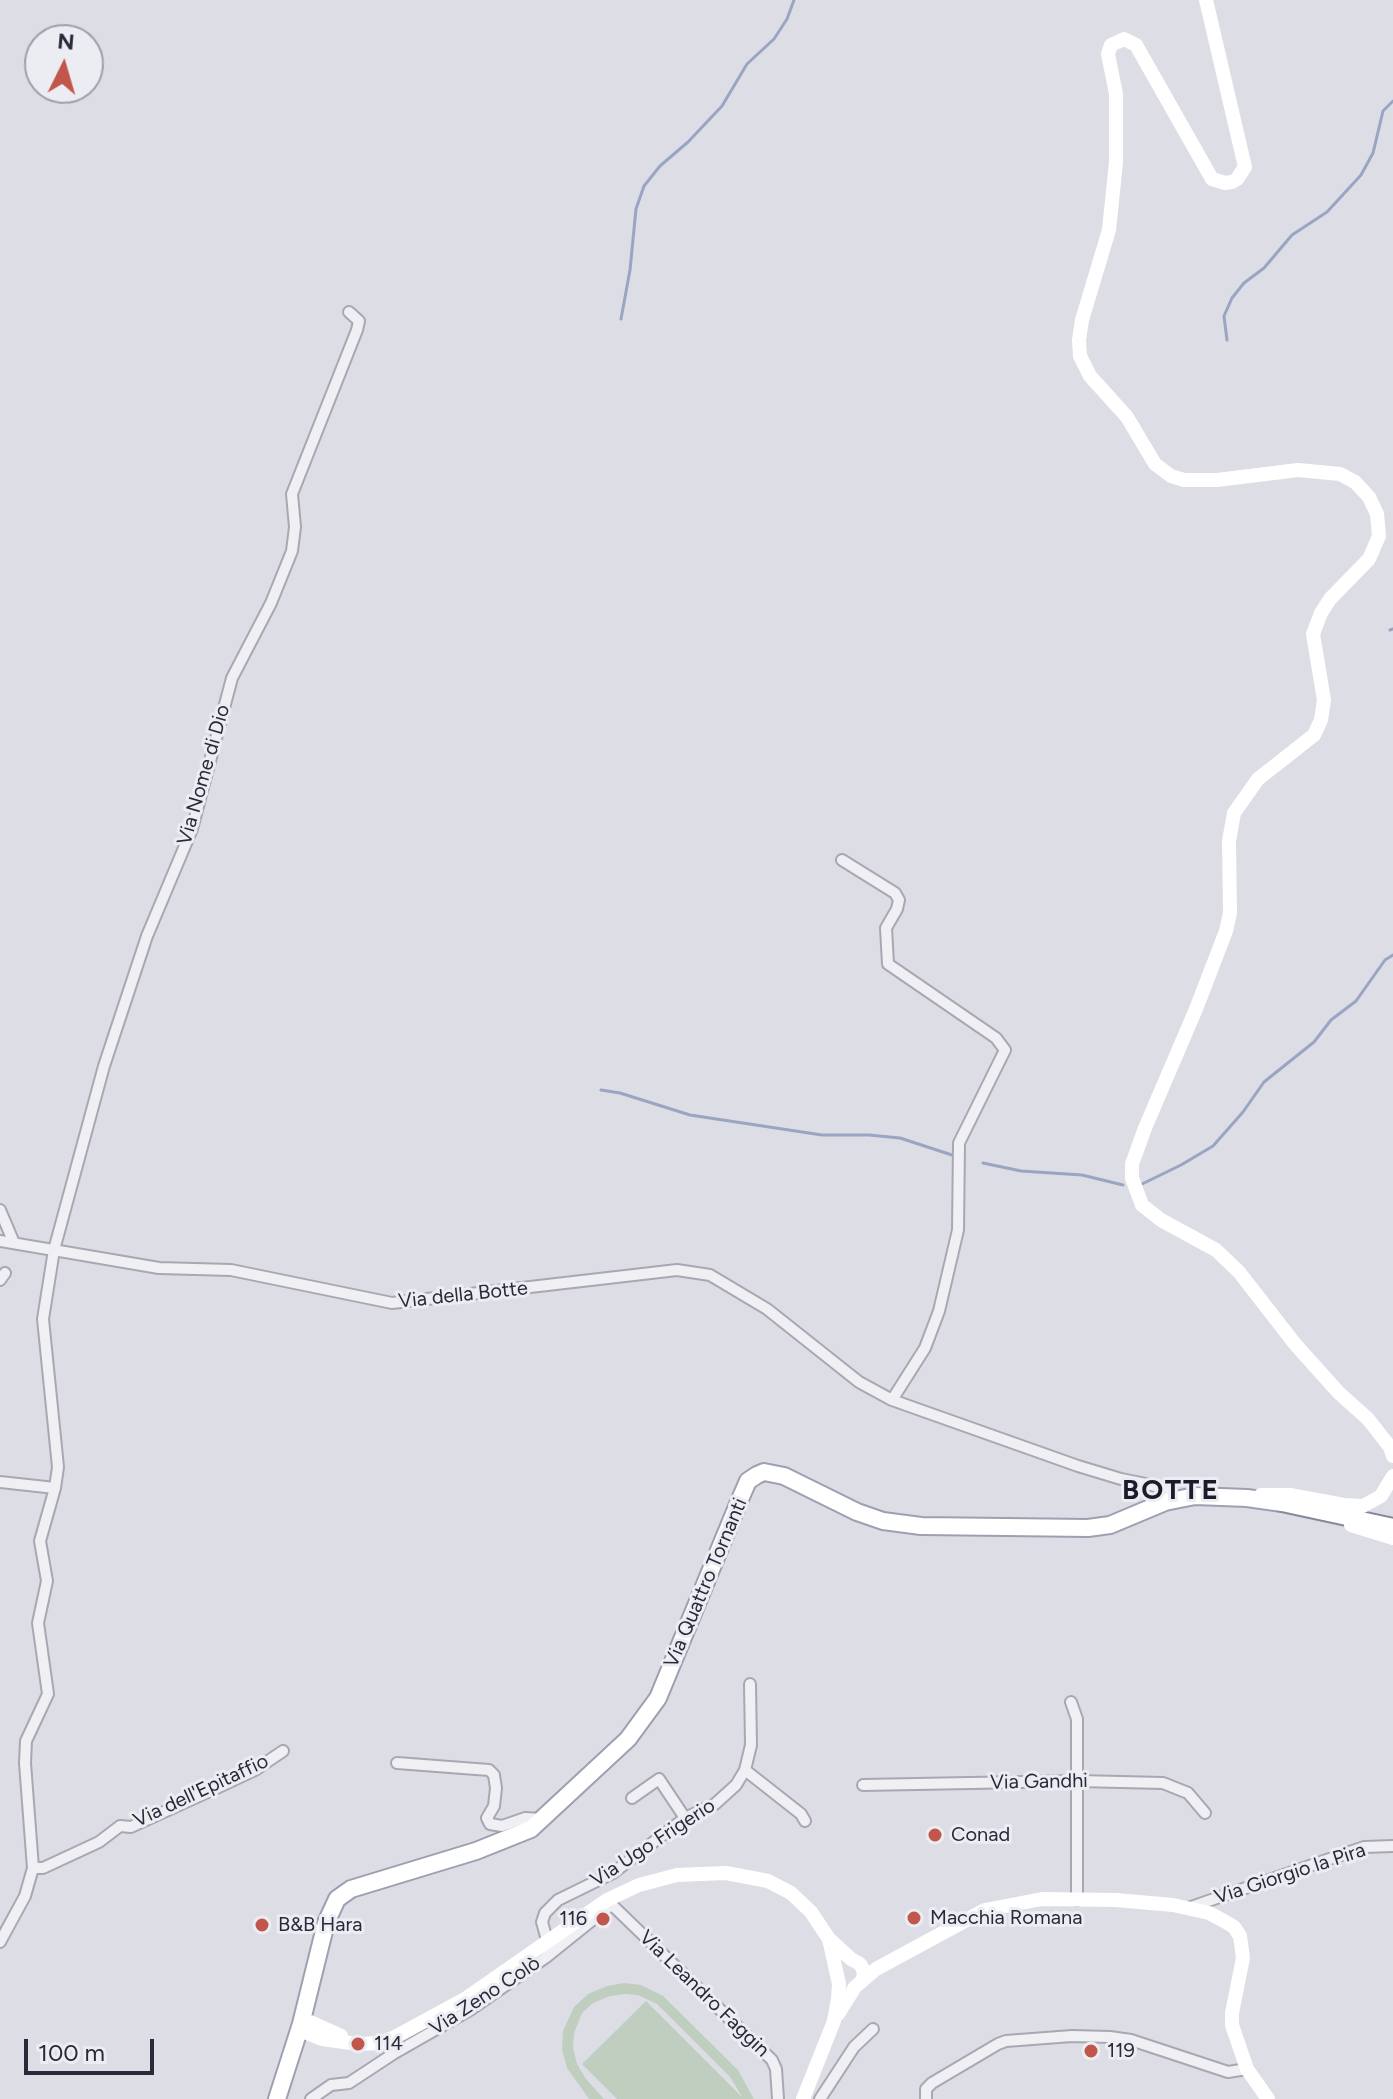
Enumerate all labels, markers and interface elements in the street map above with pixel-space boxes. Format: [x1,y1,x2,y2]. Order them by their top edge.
north arrow [24,24,104,104]
text: N [56,27,76,56]
street label: Via Nome di Dio [172,702,236,848]
street label: Via della Botte [397,1276,529,1314]
district label: BOTTE [1122,1474,1220,1508]
street label: Via Quattro Tornanti [659,1495,753,1671]
street label: Via dell'Epitaffio [130,1749,272,1833]
street label: Via Gandhi [990,1769,1088,1795]
street label: Via Ugo Frigerio [586,1794,720,1892]
place label: Conad [951,1823,1010,1847]
marker: Conad [926,1826,944,1844]
street label: Via Giorgio la Pira [1211,1838,1369,1910]
place label: Macchia Romana [930,1906,1082,1930]
place label: 116 [559,1907,587,1931]
marker: Macchia Romana [905,1909,923,1927]
marker: 116 [594,1910,612,1928]
place label: B&B Hara [278,1913,362,1937]
marker: B&B Hara [253,1916,271,1934]
street label: Via Leandro Faggin [634,1926,774,2062]
street label: Via Zeno Colò [425,1951,545,2041]
scale bar [28,2023,158,2073]
place label: 114 [374,2032,403,2056]
marker: 114 [349,2035,367,2053]
text: 100 m [38,2038,105,2067]
place label: 119 [1107,2039,1135,2063]
marker: 119 [1082,2042,1100,2060]

